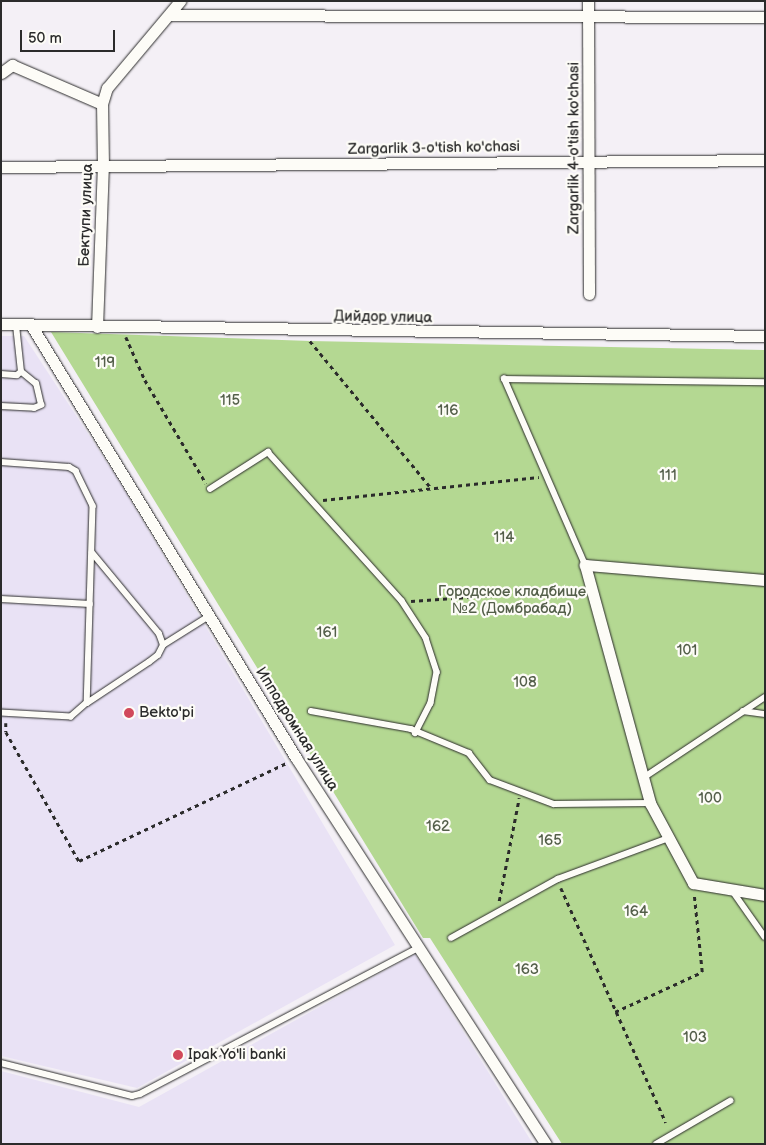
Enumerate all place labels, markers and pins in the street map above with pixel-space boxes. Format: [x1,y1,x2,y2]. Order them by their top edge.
place label: Bekto'pi [139,704,194,722]
marker: Bekto'pi [123,707,135,719]
place label: Ipak Yo'li banki [188,1046,287,1064]
marker: Ipak Yo'li banki [172,1049,184,1061]

